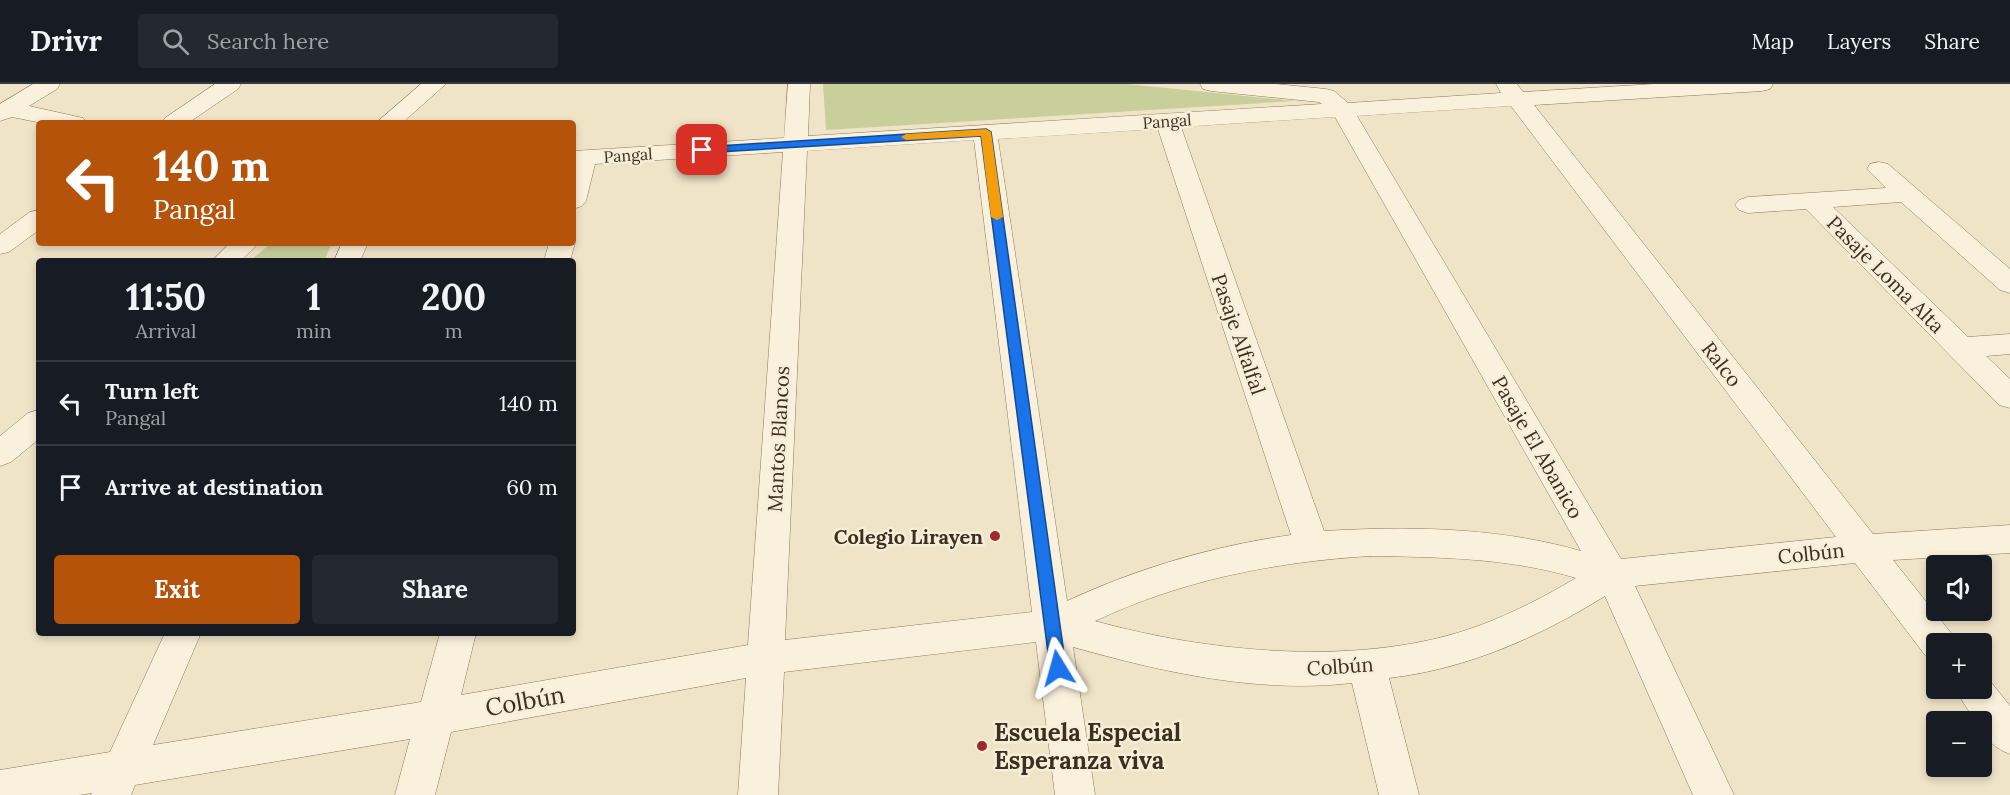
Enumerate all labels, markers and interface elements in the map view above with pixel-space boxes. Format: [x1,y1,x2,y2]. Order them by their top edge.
search box [138,14,558,68]
text: Drivr [30,23,102,59]
icon: search [159,25,192,58]
text: Search here [207,27,329,55]
text: Map [1751,28,1794,55]
text: Layers [1827,28,1891,55]
text: Share [1924,28,1980,55]
street label: Pangal [1142,109,1192,133]
pin [676,124,727,175]
icon: arrive [685,133,718,166]
text: 140 m [153,139,269,193]
street label: Pangal [603,143,653,167]
icon: left [54,144,132,222]
text: Pangal [153,192,236,226]
street label: Pasaje Loma Alta [1822,210,1950,338]
street label: Pasaje Alfalfal [1207,270,1271,398]
text: 11:50 [126,274,206,320]
text: 1 [306,274,321,320]
text: 200 [421,274,486,320]
text: Arrival [135,318,197,343]
text: min [296,318,332,343]
text: m [445,318,463,343]
street label: Ralco [1697,336,1747,392]
street label: Mantos Blancos [762,365,794,513]
street label: Pasaje El Abanico [1487,371,1589,523]
text: Turn left [105,377,199,405]
icon: left [54,387,87,420]
text: 140 m [499,389,558,417]
text: Pangal [105,405,166,430]
icon: arrive [54,471,87,504]
text: Arrive at destination [105,473,323,501]
text: 60 m [506,473,558,501]
place label: Colegio Lirayen [834,524,983,549]
marker: Colegio Lirayen [988,529,1002,543]
street label: Colbún [1776,537,1846,569]
button: Exit [54,555,300,624]
button: Share [312,555,558,624]
map controls [1926,555,1992,777]
button: sound [1926,555,1992,621]
button: + [1926,633,1992,699]
position arrow [1026,636,1090,700]
street label: Colbún [1306,651,1374,681]
street label: Colbún [483,679,567,723]
button: − [1926,711,1992,777]
place label: Escuela Especial Esperanza viva [994,717,1181,776]
marker: Escuela Especial Esperanza viva [975,739,989,753]

